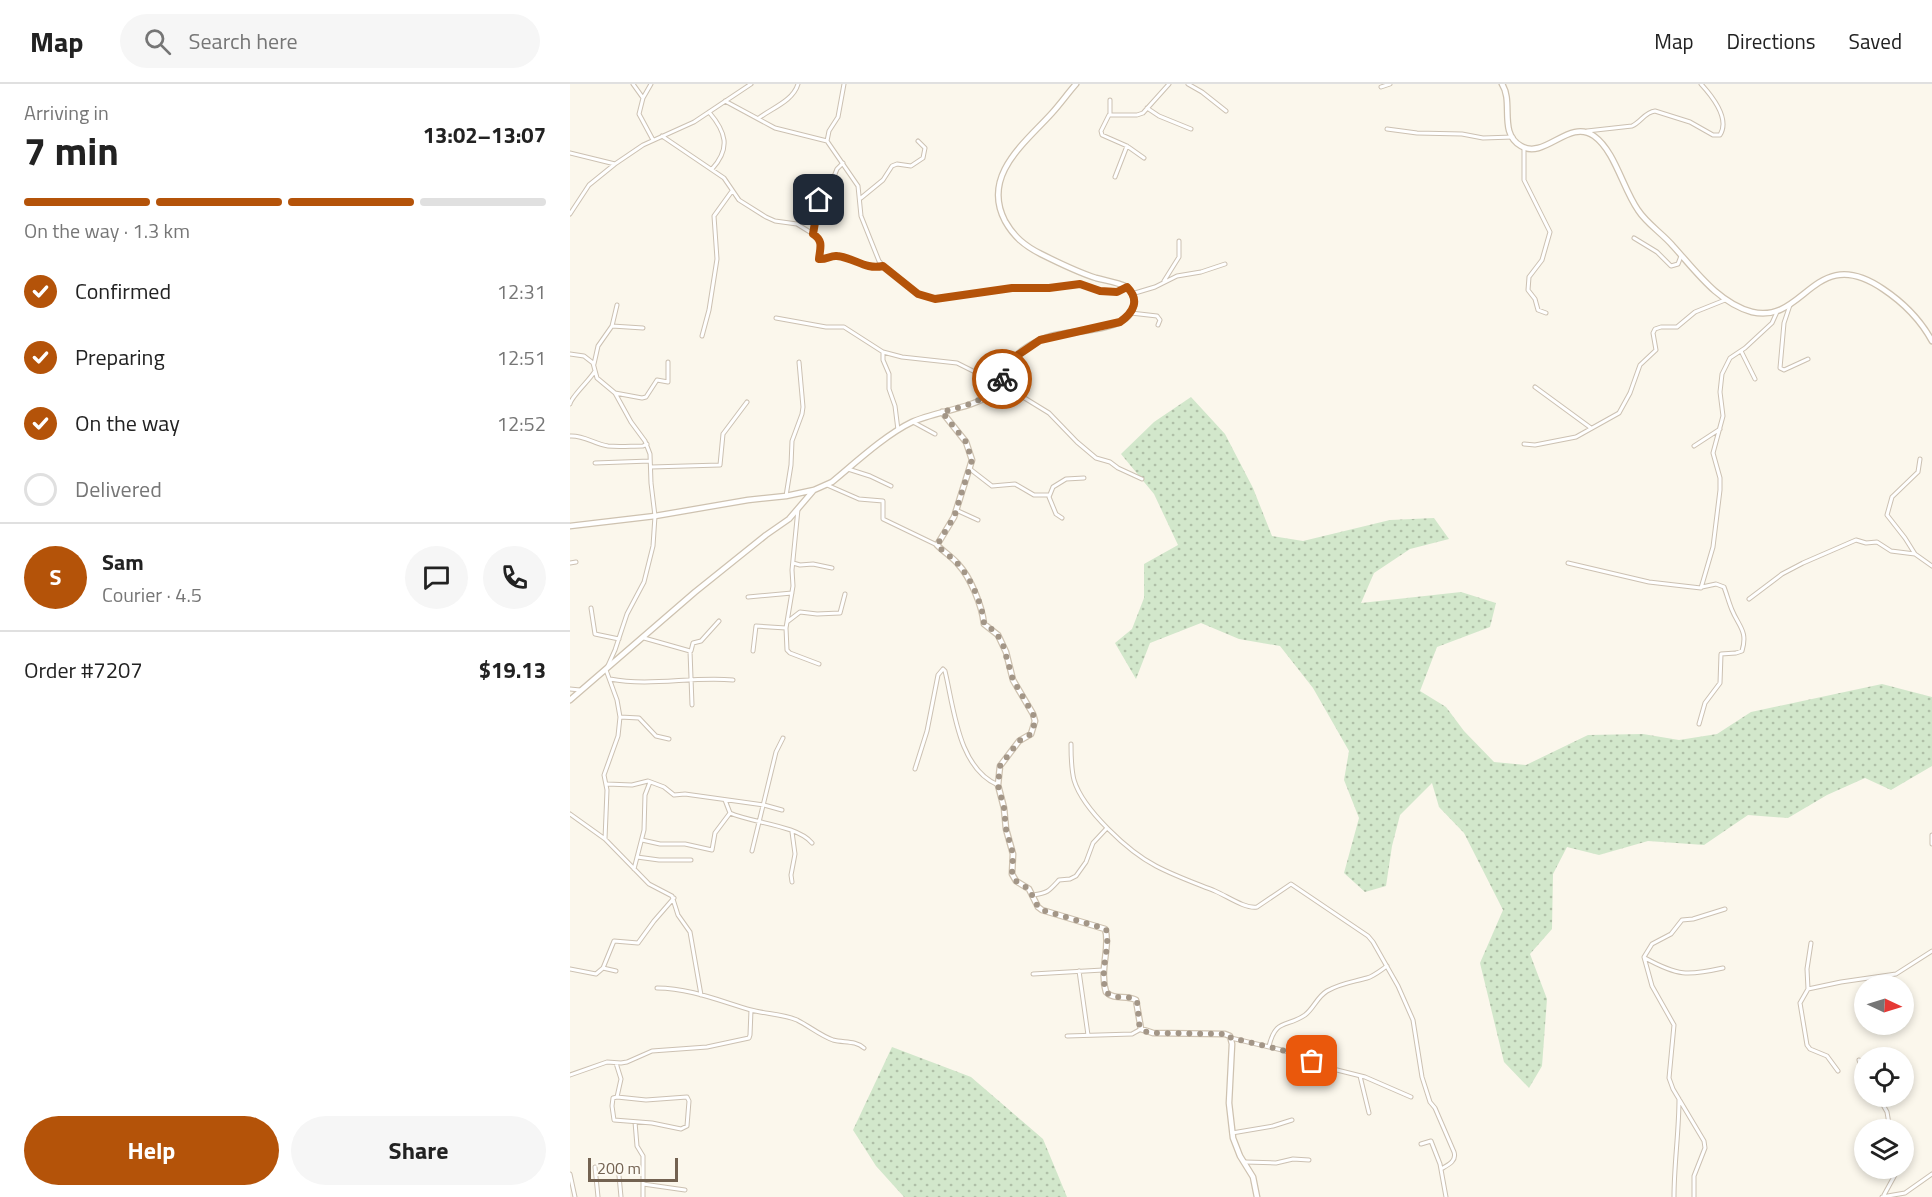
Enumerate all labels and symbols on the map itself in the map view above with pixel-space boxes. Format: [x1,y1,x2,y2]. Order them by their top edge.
pin [793,174,844,225]
courier [972,349,1032,409]
north arrow [1854,975,1914,1035]
pin [1286,1035,1337,1086]
scale bar [588,1155,678,1182]

